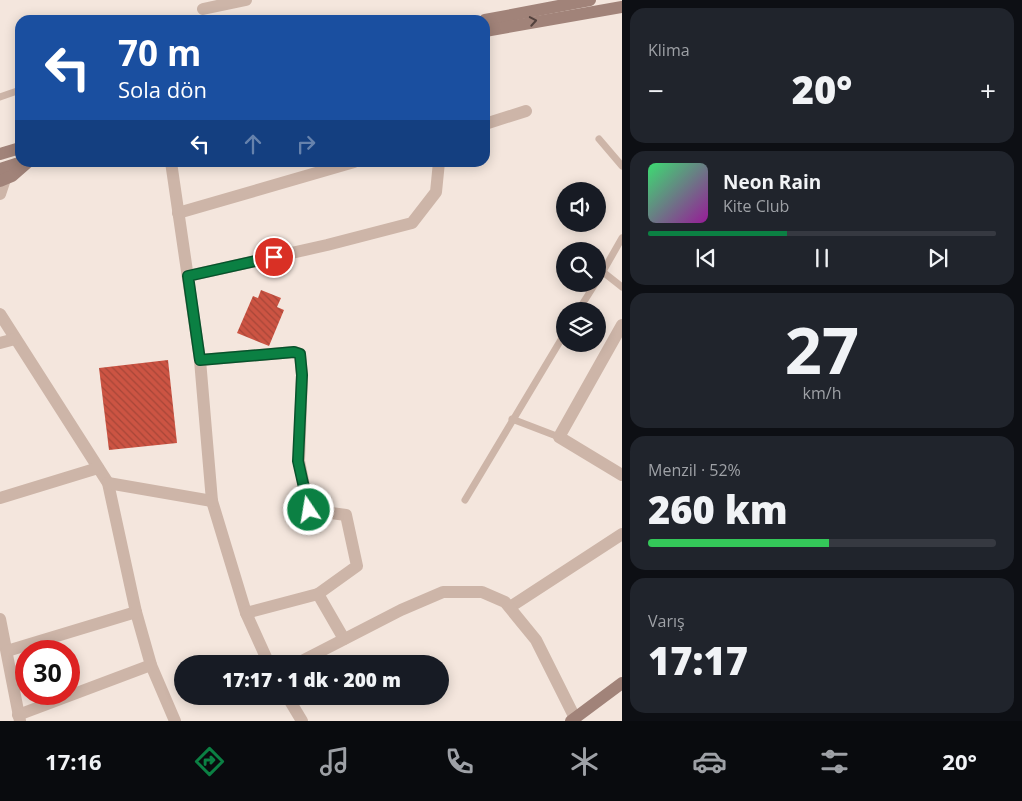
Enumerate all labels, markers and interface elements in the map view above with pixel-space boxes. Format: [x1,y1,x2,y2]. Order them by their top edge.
one-way arrow [528,17,537,27]
text: 70 m [118,29,201,76]
icon: left [35,35,100,100]
text: Klima [648,39,690,61]
text: 20° [792,63,852,115]
text: − [648,71,664,109]
text: + [980,71,996,109]
text: Sola dön [118,74,207,104]
icon: left [186,130,214,158]
icon: ahead [239,130,267,158]
icon: right [292,130,320,158]
text: Neon Rain [723,169,821,195]
map controls [556,182,606,352]
button: sound [556,182,606,232]
text: Kite Club [723,195,789,217]
pin [253,236,295,278]
button: search [556,242,606,292]
icon: arrive [260,243,288,271]
icon: previous [692,244,720,272]
icon: pause [808,244,836,272]
icon: next [924,244,952,272]
button: layers [556,302,606,352]
text: 27 [785,305,859,393]
text: km/h [803,382,841,404]
text: Menzil · 52% [648,459,741,481]
position arrow [282,483,334,535]
text: 260 km [648,483,788,535]
text: Varış [648,610,685,632]
text: 17:17 [648,634,748,686]
speed limit sign: 30 [15,640,80,705]
text: 17:17 · 1 dk · 200 m [222,667,401,693]
icon: directions [192,744,227,779]
icon: music [317,744,352,779]
icon: phone [442,744,477,779]
icon: climate [567,744,602,779]
icon: car [692,744,727,779]
icon: filters [817,744,852,779]
text: 17:16 [45,746,102,776]
text: 20° [942,746,977,776]

